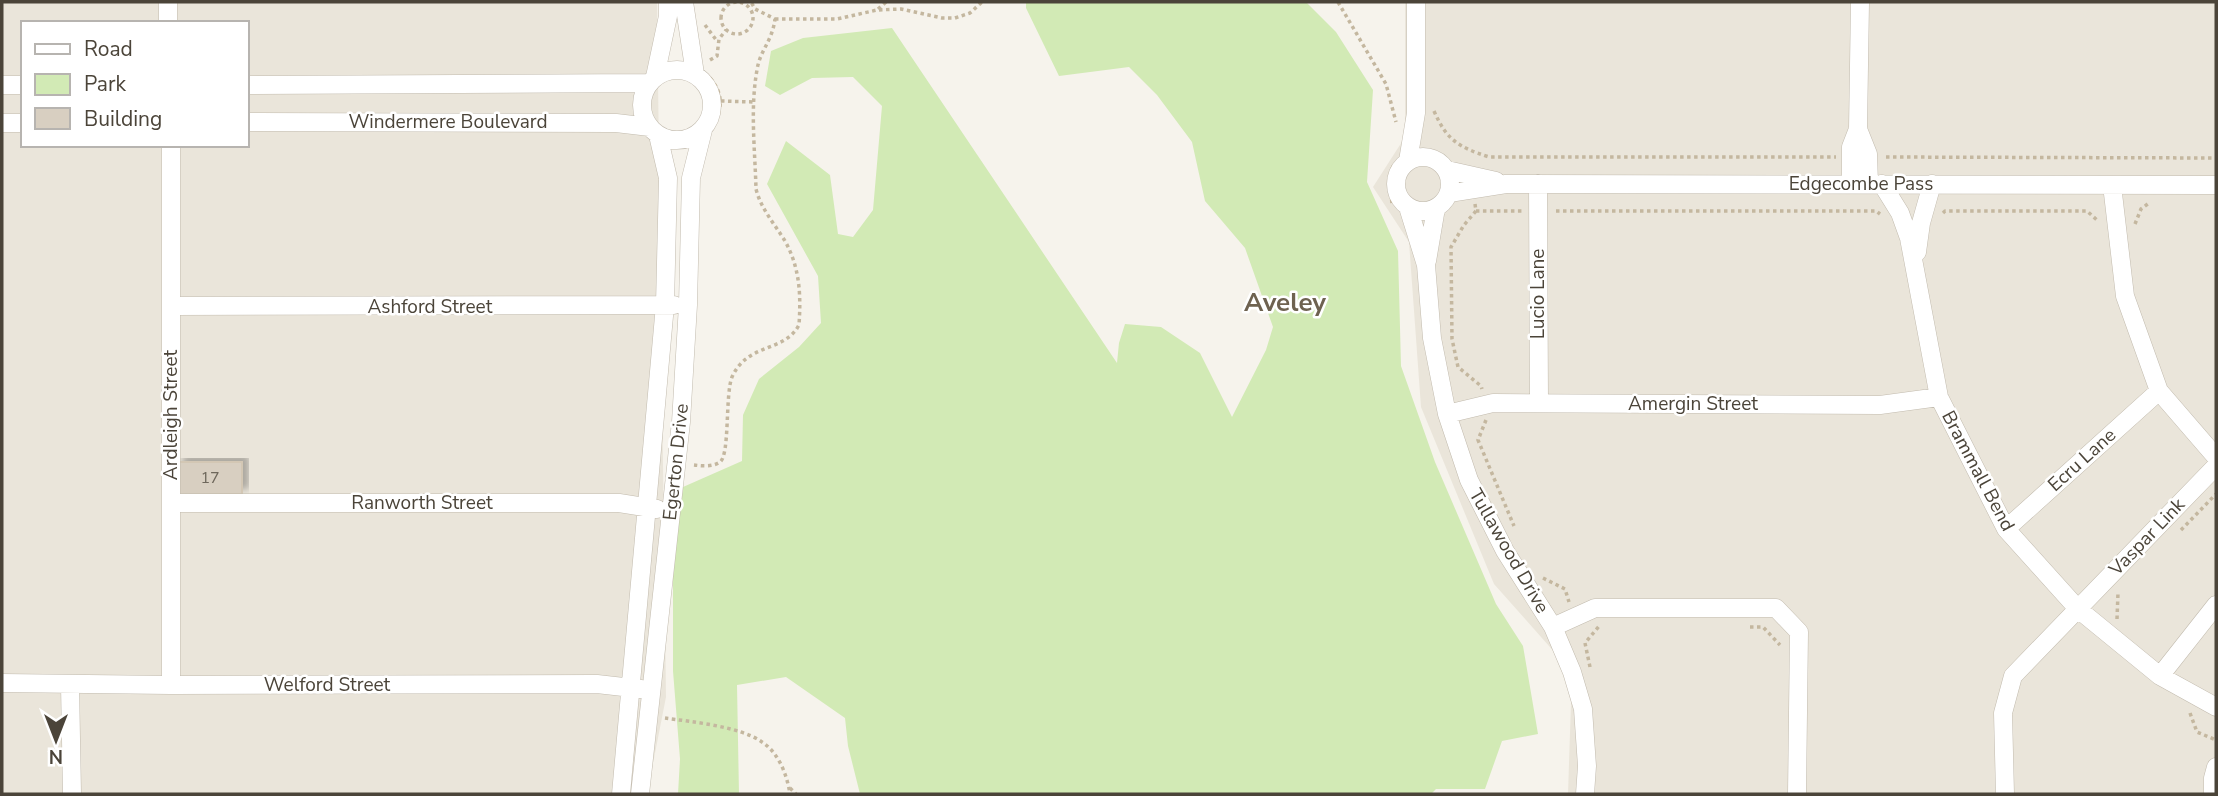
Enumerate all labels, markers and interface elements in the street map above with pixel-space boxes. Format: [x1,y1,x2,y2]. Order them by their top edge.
legend [21,21,248,147]
text: Road [84,35,133,63]
text: Park [84,70,126,98]
text: Building [84,105,162,133]
street label: Windermere Boulevard [348,109,548,135]
street label: Edgecombe Pass [1789,171,1933,197]
street label: Lucio Lane [1525,249,1551,339]
district label: Aveley [1244,285,1326,320]
street label: Ashford Street [368,294,493,320]
street label: Ardleigh Street [158,350,184,480]
street label: Amergin Street [1628,391,1758,417]
street label: Egerton Drive [657,402,695,522]
street label: Brammall Bend [1935,406,2021,536]
street label: Ecru Lane [2042,422,2122,498]
house number: 17 [200,467,220,489]
street label: Tullawood Drive [1463,484,1555,618]
street label: Ranworth Street [351,490,493,516]
street label: Vaspar Link [2103,492,2191,582]
street label: Welford Street [264,672,391,698]
north arrow [21,705,91,775]
text: N [49,743,63,769]

